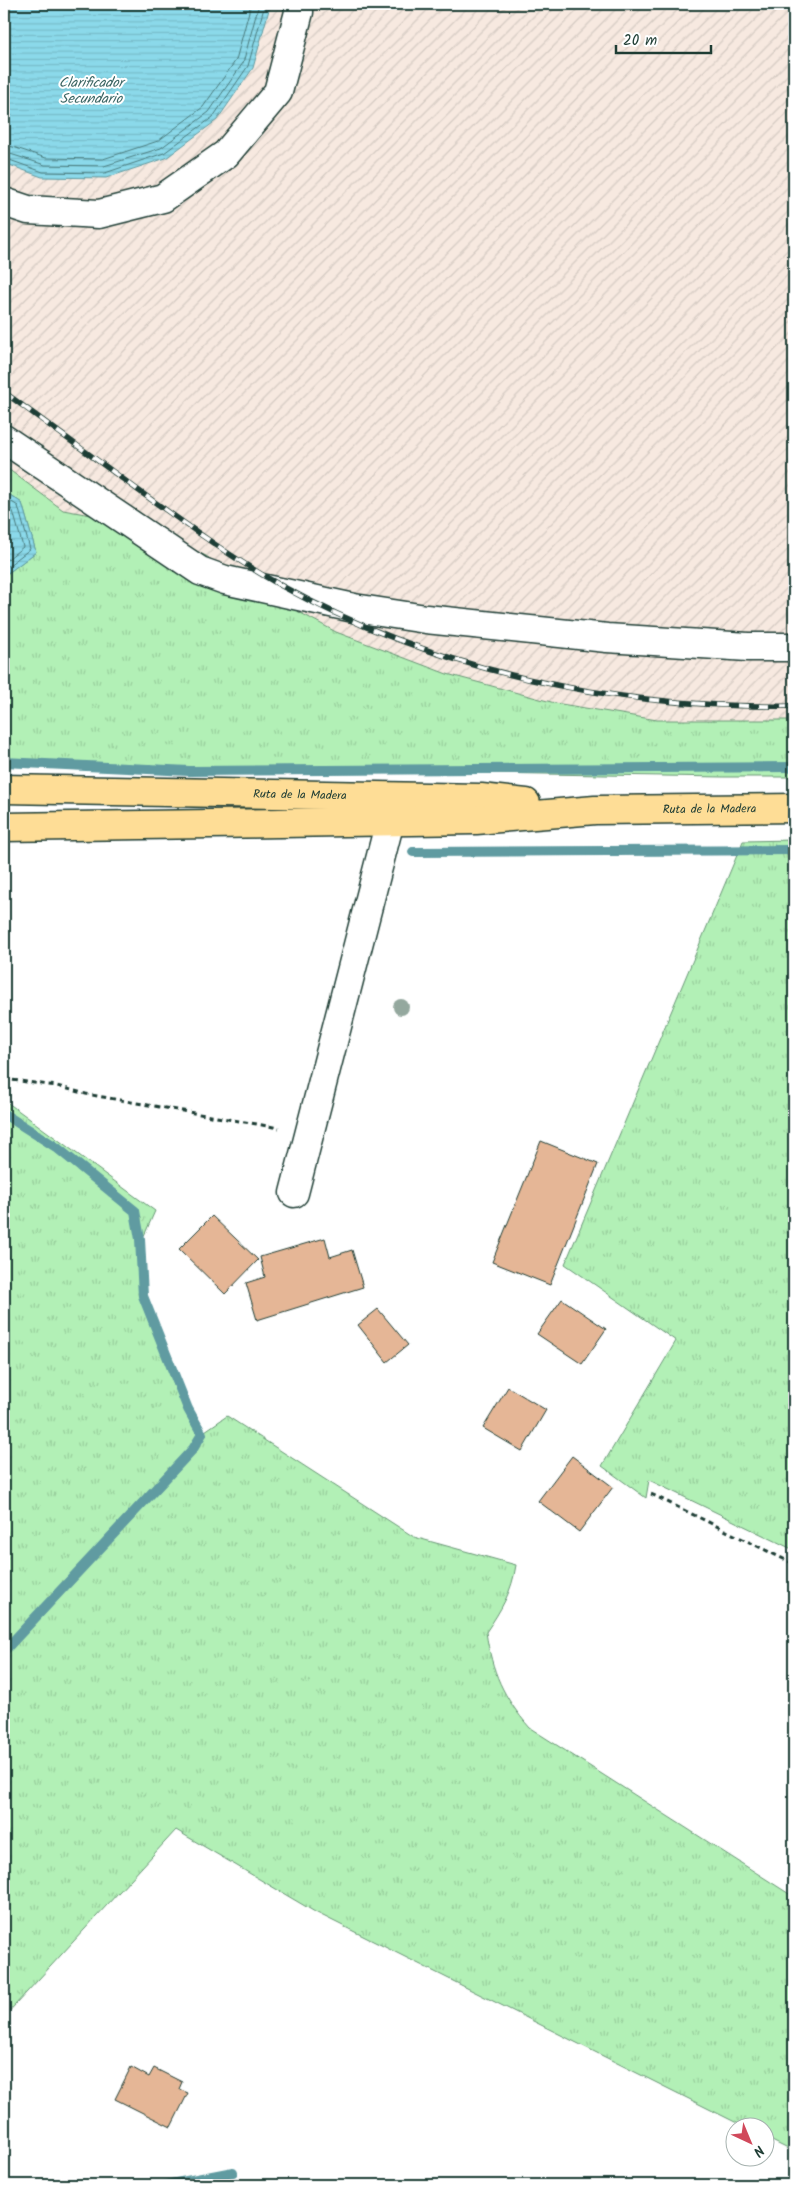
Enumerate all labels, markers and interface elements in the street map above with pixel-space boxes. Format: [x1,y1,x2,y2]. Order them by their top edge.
scale bar [616,22,710,54]
text: 20 m [623,29,657,53]
water label: Clarificador Secundario [59,72,127,110]
street label: Ruta de la Madera [253,785,347,805]
street label: Ruta de la Madera [663,799,757,819]
north arrow [726,2116,776,2166]
text: N [747,2140,769,2162]

